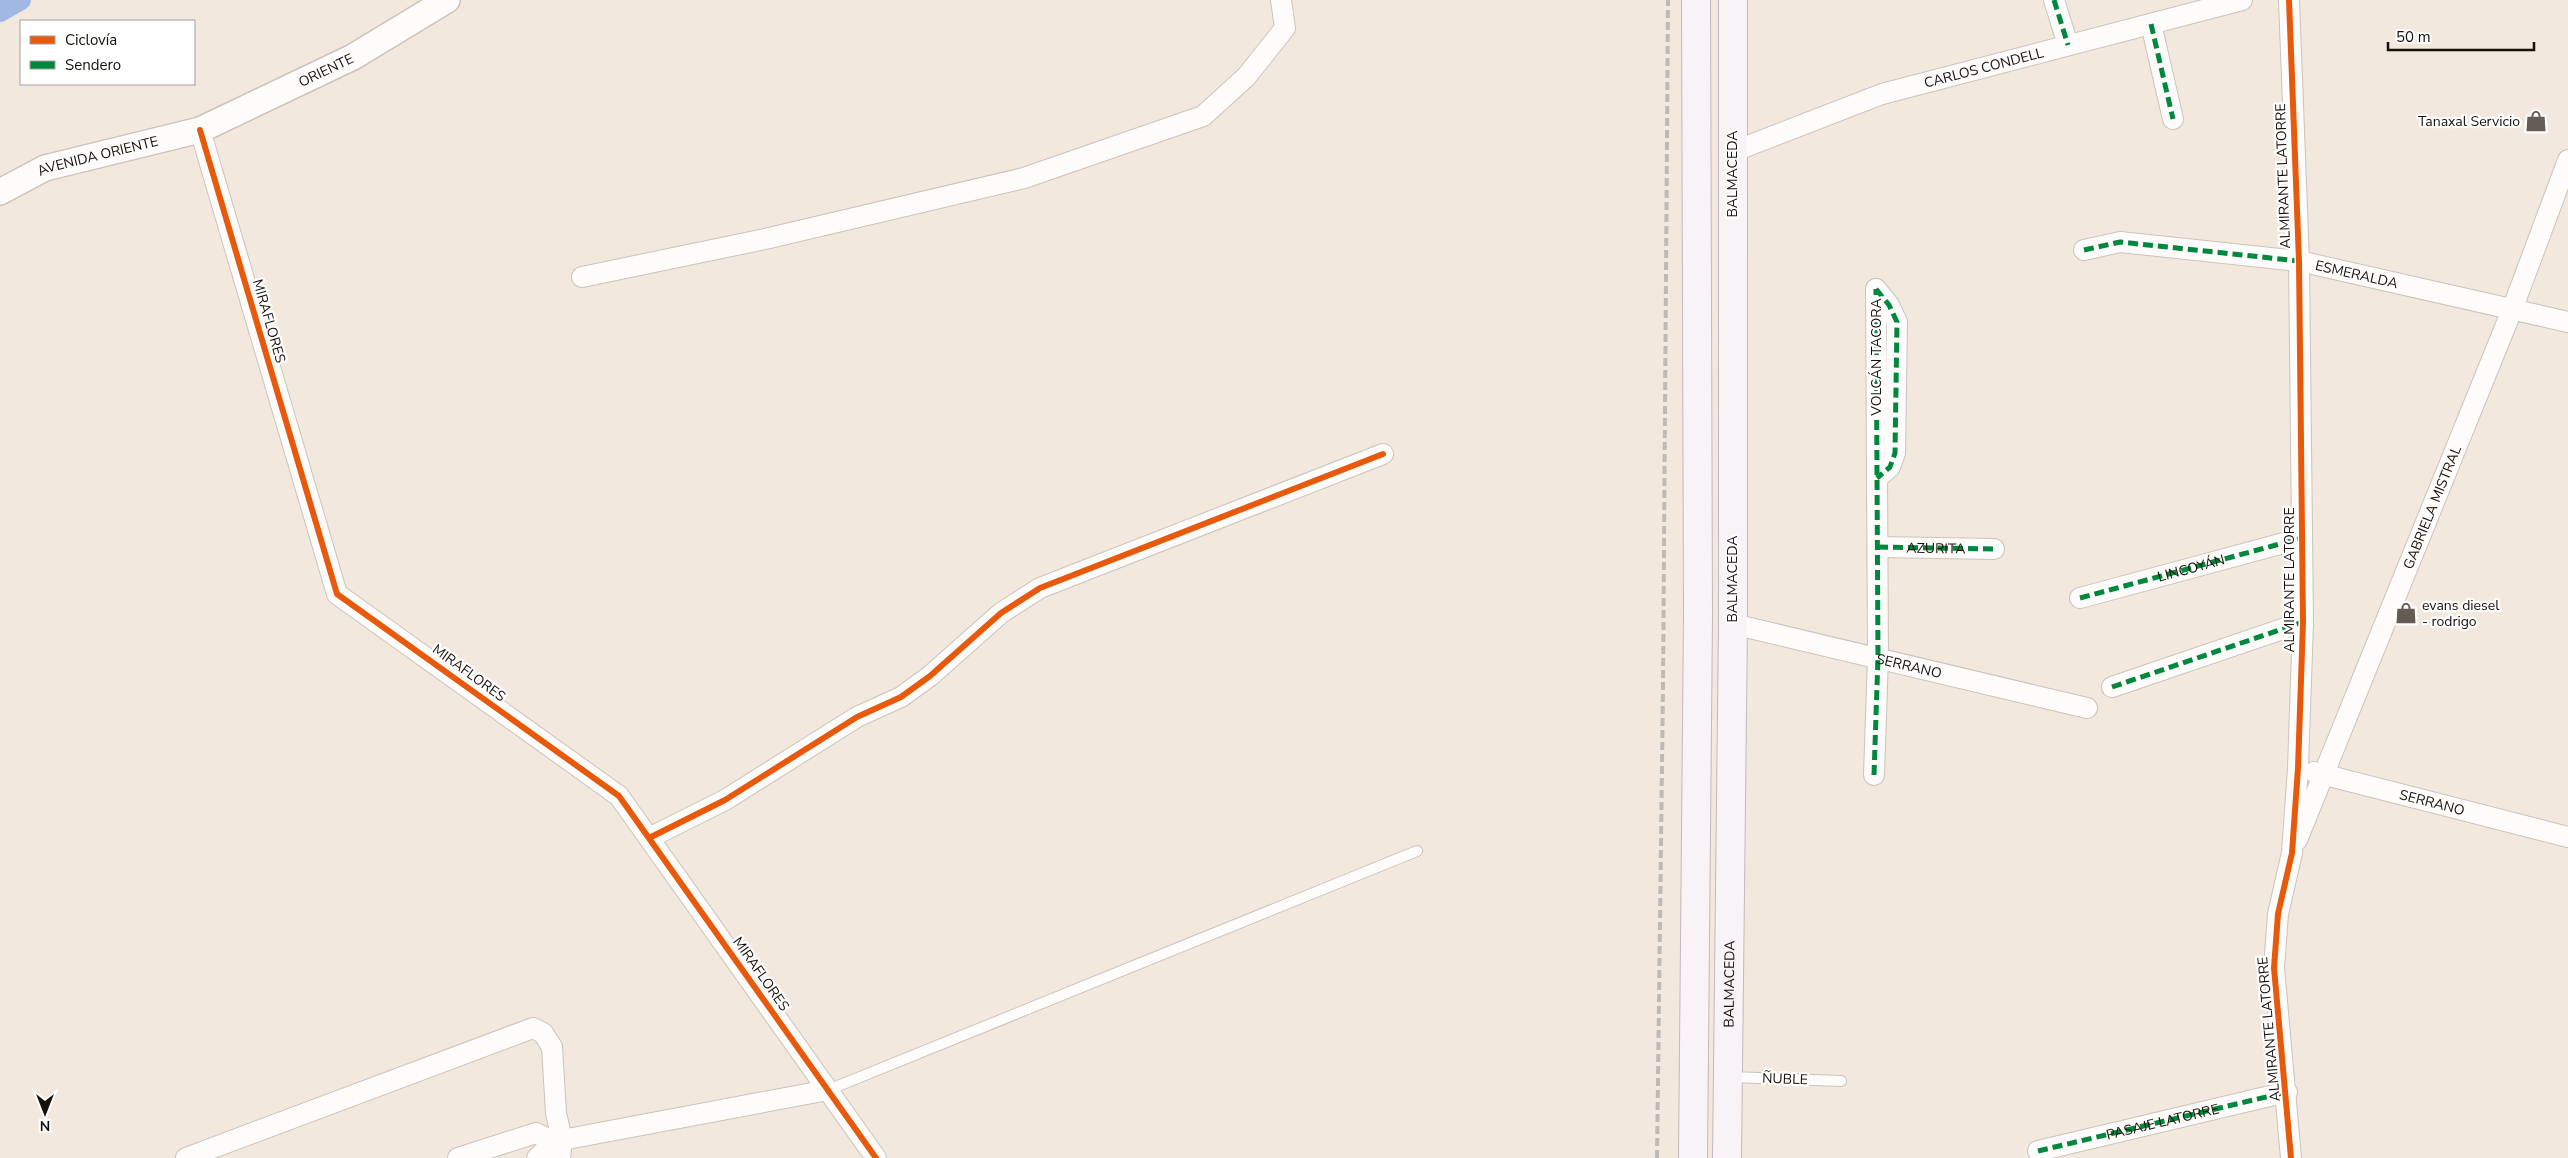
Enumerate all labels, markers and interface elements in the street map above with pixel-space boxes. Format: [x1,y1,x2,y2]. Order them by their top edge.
legend [20,20,195,85]
scale bar [2388,20,2534,52]
text: 50 m [2396,27,2431,47]
text: Ciclovía [65,30,117,50]
street label: CARLOS CONDELL [1922,43,2046,92]
street label: ORIENTE [295,49,356,91]
text: Sendero [65,55,121,75]
street label: ALMIRANTE LATORRE [2271,103,2295,249]
shop icon: Tanaxal Servicio [2523,108,2549,134]
place label: Tanaxal Servicio [2418,112,2520,131]
street label: BALMACEDA [1723,130,1742,218]
street label: AVENIDA ORIENTE [33,131,160,180]
street label: ESMERALDA [2313,255,2400,293]
street label: MIRAFLORES [248,277,290,366]
street label: VOLCÁN TACORA [1867,298,1886,417]
street label: GABRIELA MISTRAL [2398,442,2466,572]
street label: ALMIRANTE LATORRE [2280,507,2299,653]
street label: BALMACEDA [1723,535,1742,623]
street label: AZURITA [1906,538,1966,558]
street label: LINCOYÁN [2155,550,2227,586]
place label: evans diesel - rodrigo [2422,596,2500,631]
shop icon: evans diesel - rodrigo [2393,600,2419,626]
street label: MIRAFLORES [428,640,510,706]
street label: SERRANO [1874,649,1944,683]
street label: SERRANO [2398,785,2467,820]
street label: MIRAFLORES [728,933,794,1015]
street label: BALMACEDA [1719,940,1739,1028]
street label: ALMIRANTE LATORRE [2253,956,2285,1102]
street label: ÑUBLE [1762,1069,1808,1089]
north arrow [20,1088,70,1138]
street label: PASAJE LATORRE [2104,1099,2221,1144]
text: N [40,1116,50,1135]

